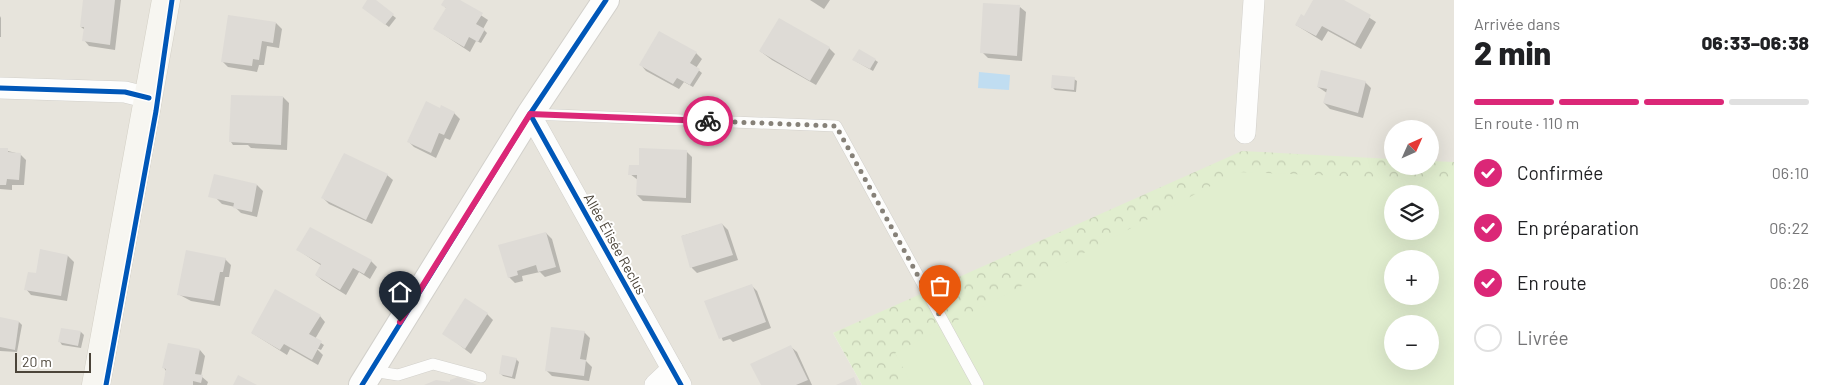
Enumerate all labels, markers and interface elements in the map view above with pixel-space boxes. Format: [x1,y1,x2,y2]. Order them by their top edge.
text: Arrivée dans [1474,14,1560,33]
text: 06:33–06:38 [1702,31,1809,54]
text: 2 min [1474,33,1551,71]
courier [683,96,733,146]
icon: bike [694,107,722,135]
text: En route · 110 m [1474,113,1579,132]
north arrow [1384,120,1439,175]
map controls [1384,120,1439,370]
icon: check [1474,159,1502,187]
text: Confirmée [1517,161,1604,184]
text: 06:10 [1772,163,1809,182]
button: layers [1384,185,1439,240]
street label: Allée Élisée Reclus [581,190,650,298]
icon: check [1474,214,1502,242]
text: En préparation [1517,216,1639,239]
text: 06:22 [1769,218,1809,237]
button: + [1384,250,1439,305]
pin [919,265,961,316]
icon: check [1474,269,1502,297]
pin [379,271,421,322]
text: En route [1517,271,1587,294]
icon: bag [926,272,954,300]
text: 06:26 [1769,273,1809,292]
icon: home [386,278,414,306]
button: − [1384,315,1439,370]
text: Livrée [1517,326,1569,349]
scale bar [15,350,91,373]
text: 20 m [22,353,52,370]

